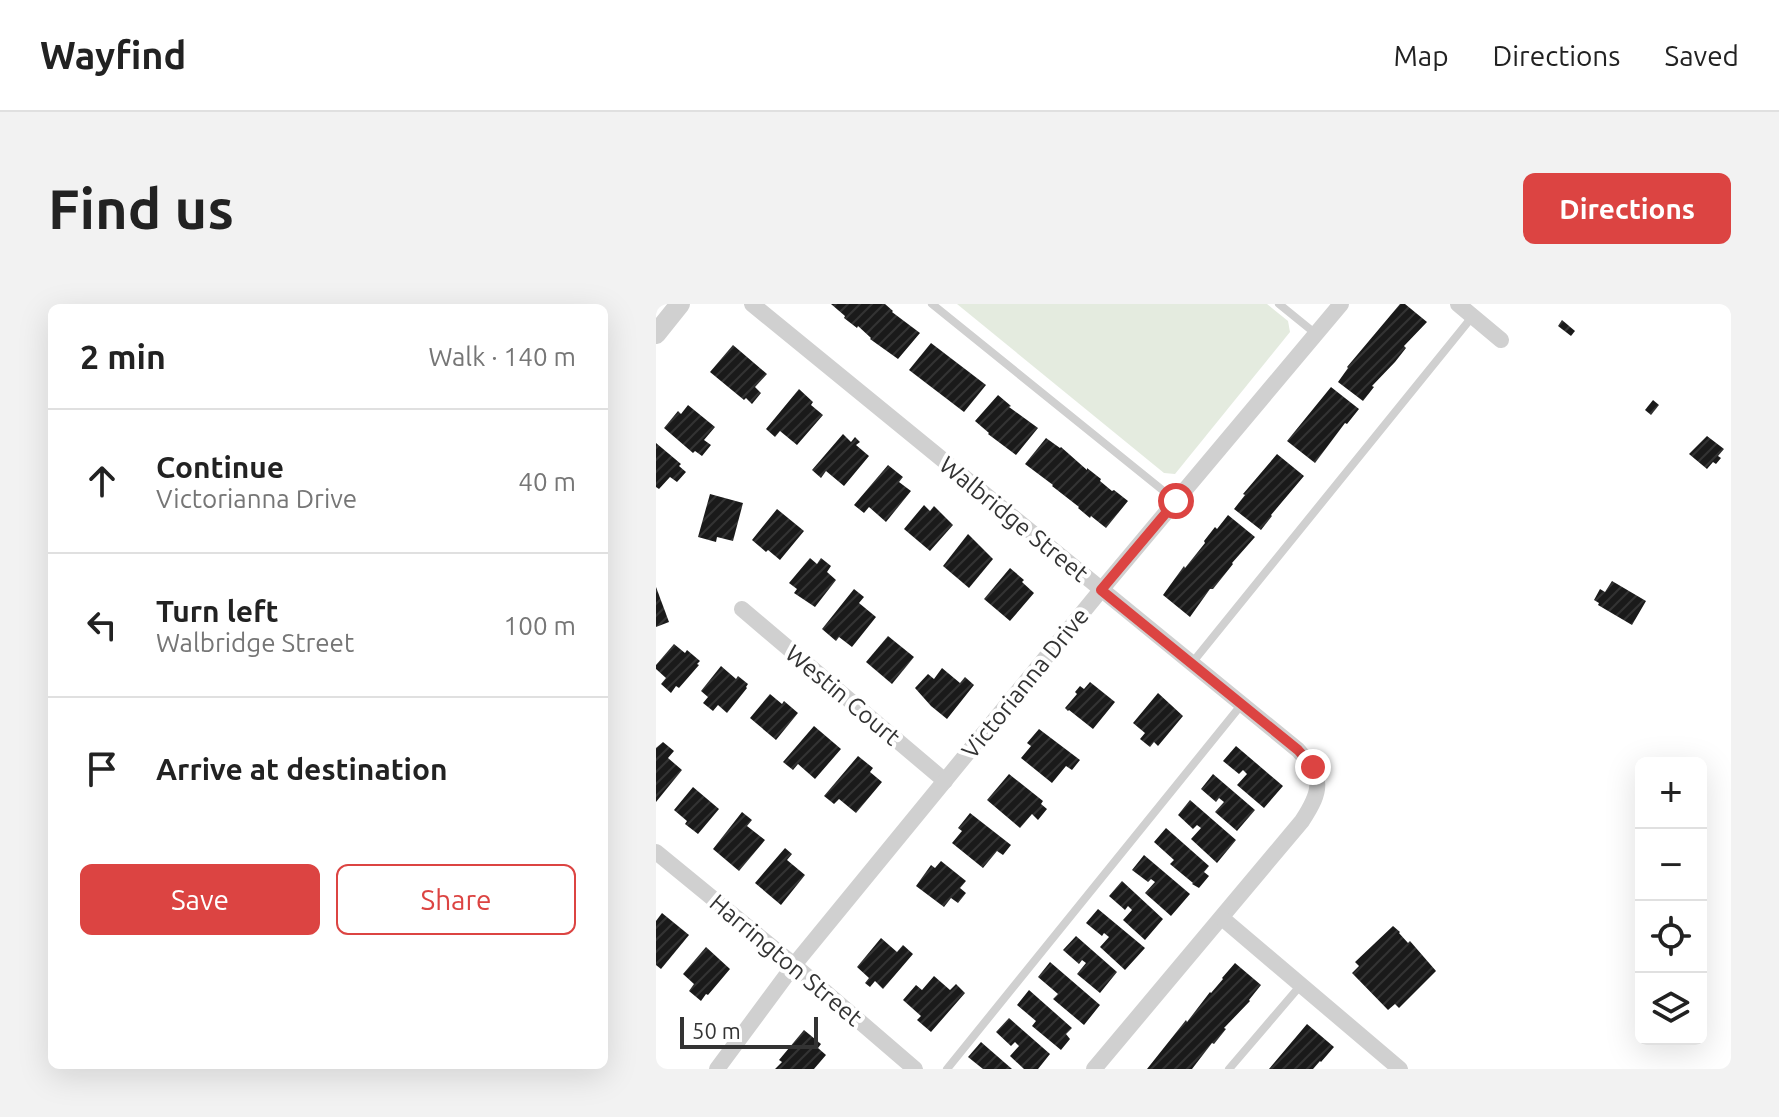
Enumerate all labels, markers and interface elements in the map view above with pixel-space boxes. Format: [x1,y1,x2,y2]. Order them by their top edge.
text: Wayfind [40,34,186,76]
text: Map [1393,40,1449,71]
text: Directions [1493,40,1620,71]
text: Saved [1664,40,1739,71]
button: Directions [1523,173,1731,244]
text: Find us [48,177,234,240]
text: 2 min [80,337,166,375]
text: Walk · 140 m [428,342,576,371]
text: Continue [156,450,284,484]
street label: Walbridge Street [934,451,1094,587]
icon: ahead [80,459,124,503]
text: 40 m [518,467,576,496]
route start [1158,483,1194,519]
text: Victorianna Drive [156,484,357,513]
text: Turn left [156,594,278,628]
street label: Victorianna Drive [956,602,1094,764]
icon: left [80,603,124,647]
text: 100 m [504,611,576,640]
text: Walbridge Street [156,628,354,657]
street label: Westin Court [780,639,906,751]
icon: arrive [80,747,124,791]
route end [1295,749,1331,785]
text: Arrive at destination [156,752,448,786]
map controls [1635,757,1707,1045]
button: + [1635,757,1707,829]
button: − [1635,829,1707,901]
button: Save [80,864,320,935]
button: Share [336,864,576,935]
street label: Harrington Street [704,889,868,1032]
button: locate [1635,901,1707,973]
button: layers [1635,973,1707,1045]
scale bar [680,1013,818,1049]
text: 50 m [692,1018,741,1043]

